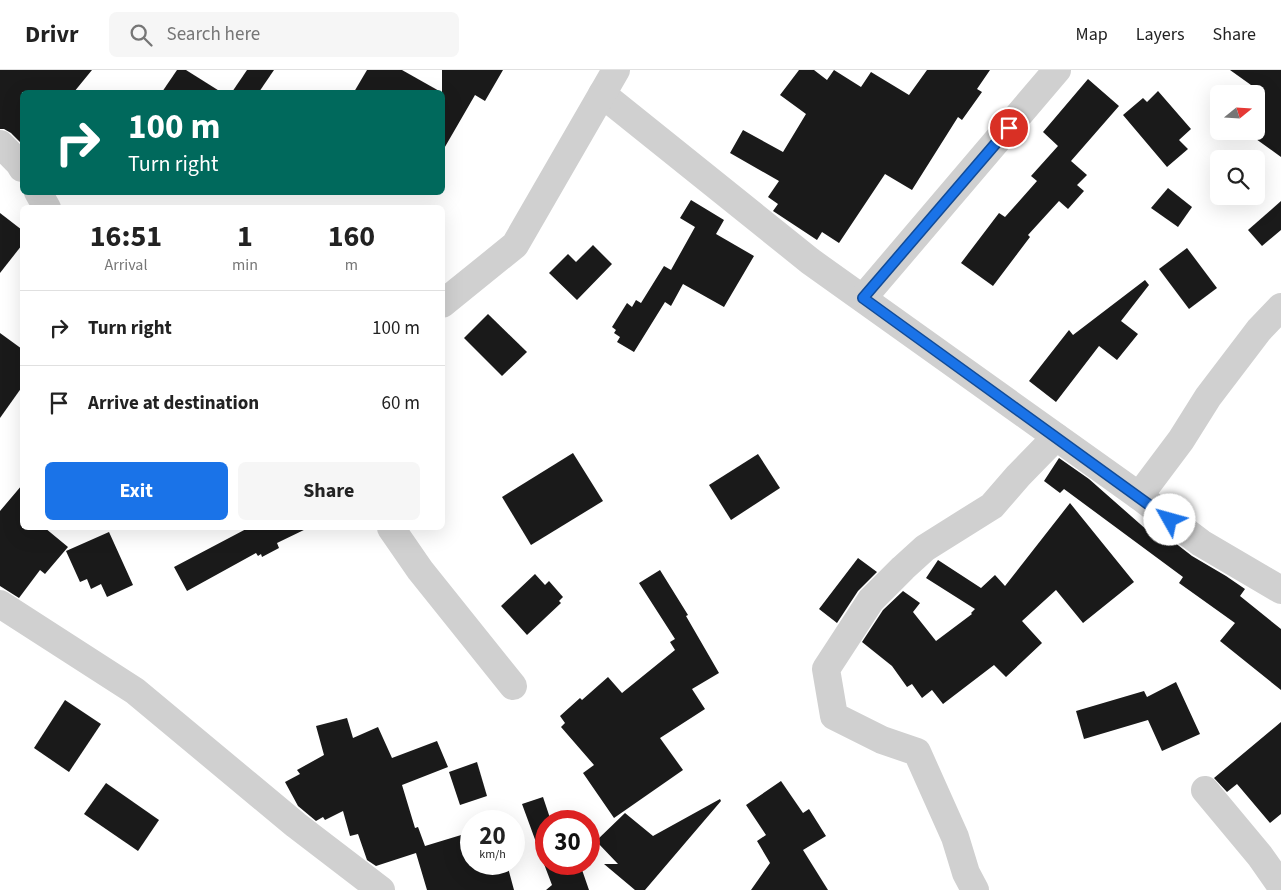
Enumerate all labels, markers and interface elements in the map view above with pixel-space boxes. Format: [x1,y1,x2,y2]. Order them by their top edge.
search box [109,12,459,57]
text: Drivr [25,17,79,52]
icon: search [127,21,155,49]
text: Search here [167,21,260,48]
text: Map [1076,22,1108,47]
text: Layers [1136,22,1185,47]
text: Share [1213,22,1256,47]
north arrow [1210,85,1265,140]
map controls [1210,85,1265,205]
text: 100 m [128,102,220,152]
pin [988,107,1030,149]
icon: right [45,110,110,175]
icon: arrive [995,114,1023,142]
text: Turn right [128,148,218,180]
button: search [1210,150,1265,205]
text: 16:51 [90,215,162,258]
text: 1 [237,215,253,258]
text: 160 [328,215,375,258]
text: Arrival [104,254,147,276]
text: min [232,254,258,276]
text: m [345,254,358,276]
icon: right [45,314,73,342]
text: Turn right [88,315,172,342]
text: 100 m [372,315,420,342]
icon: arrive [45,389,73,417]
text: Arrive at destination [88,390,259,417]
text: 60 m [382,390,420,417]
button: Exit [45,462,228,520]
button: Share [238,462,420,520]
position arrow [1143,493,1195,545]
speed limit sign: 30 [535,810,600,875]
text: 20 [479,818,506,854]
text: km/h [479,846,506,863]

